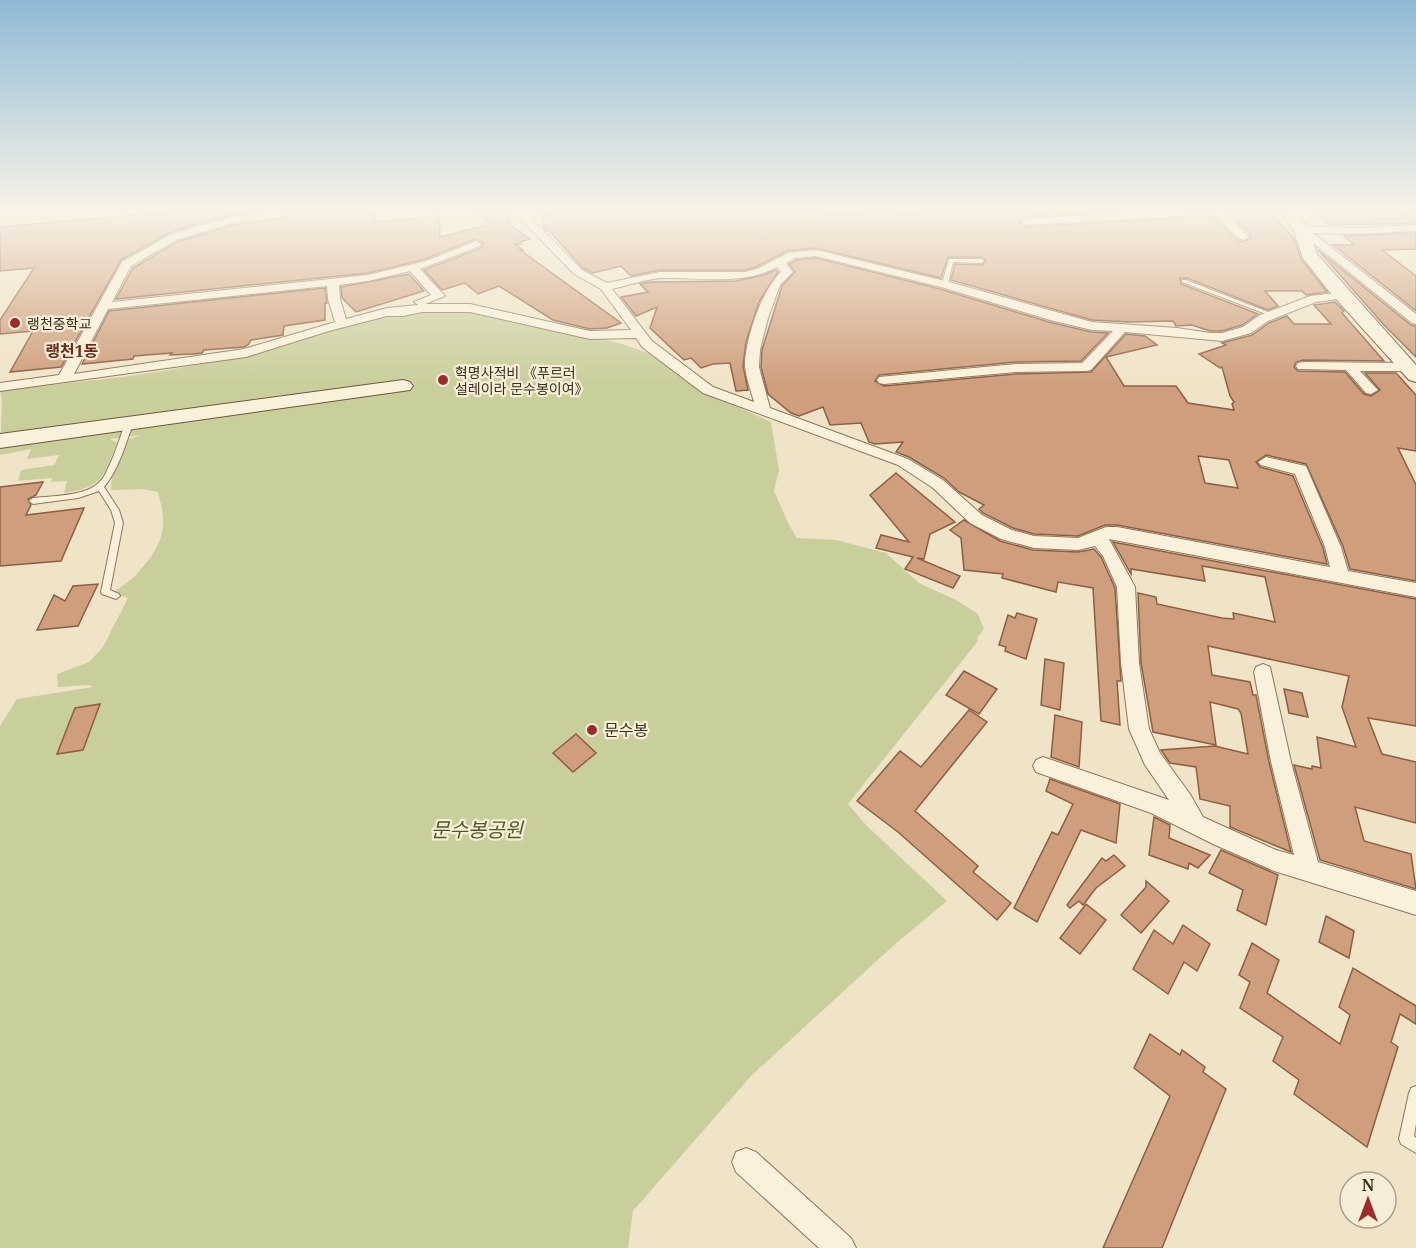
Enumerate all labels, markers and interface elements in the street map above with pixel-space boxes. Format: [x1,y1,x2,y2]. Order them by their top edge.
place label: 랭천중학교 [27,314,92,333]
marker: 랭천중학교 [8,316,22,330]
district label: 랭천1동 [45,340,99,362]
place label: 혁명사적비 《푸르러 설레이라 문수봉이여》 [455,363,589,398]
marker: 혁명사적비 《푸르러 설레이라 문수봉이여》 [436,373,450,387]
place label: 문수봉 [604,719,648,741]
marker: 문수봉 [585,723,599,737]
park label: 문수봉공원 [431,816,525,843]
north arrow [1338,1170,1398,1230]
text: N [1362,1174,1375,1196]

